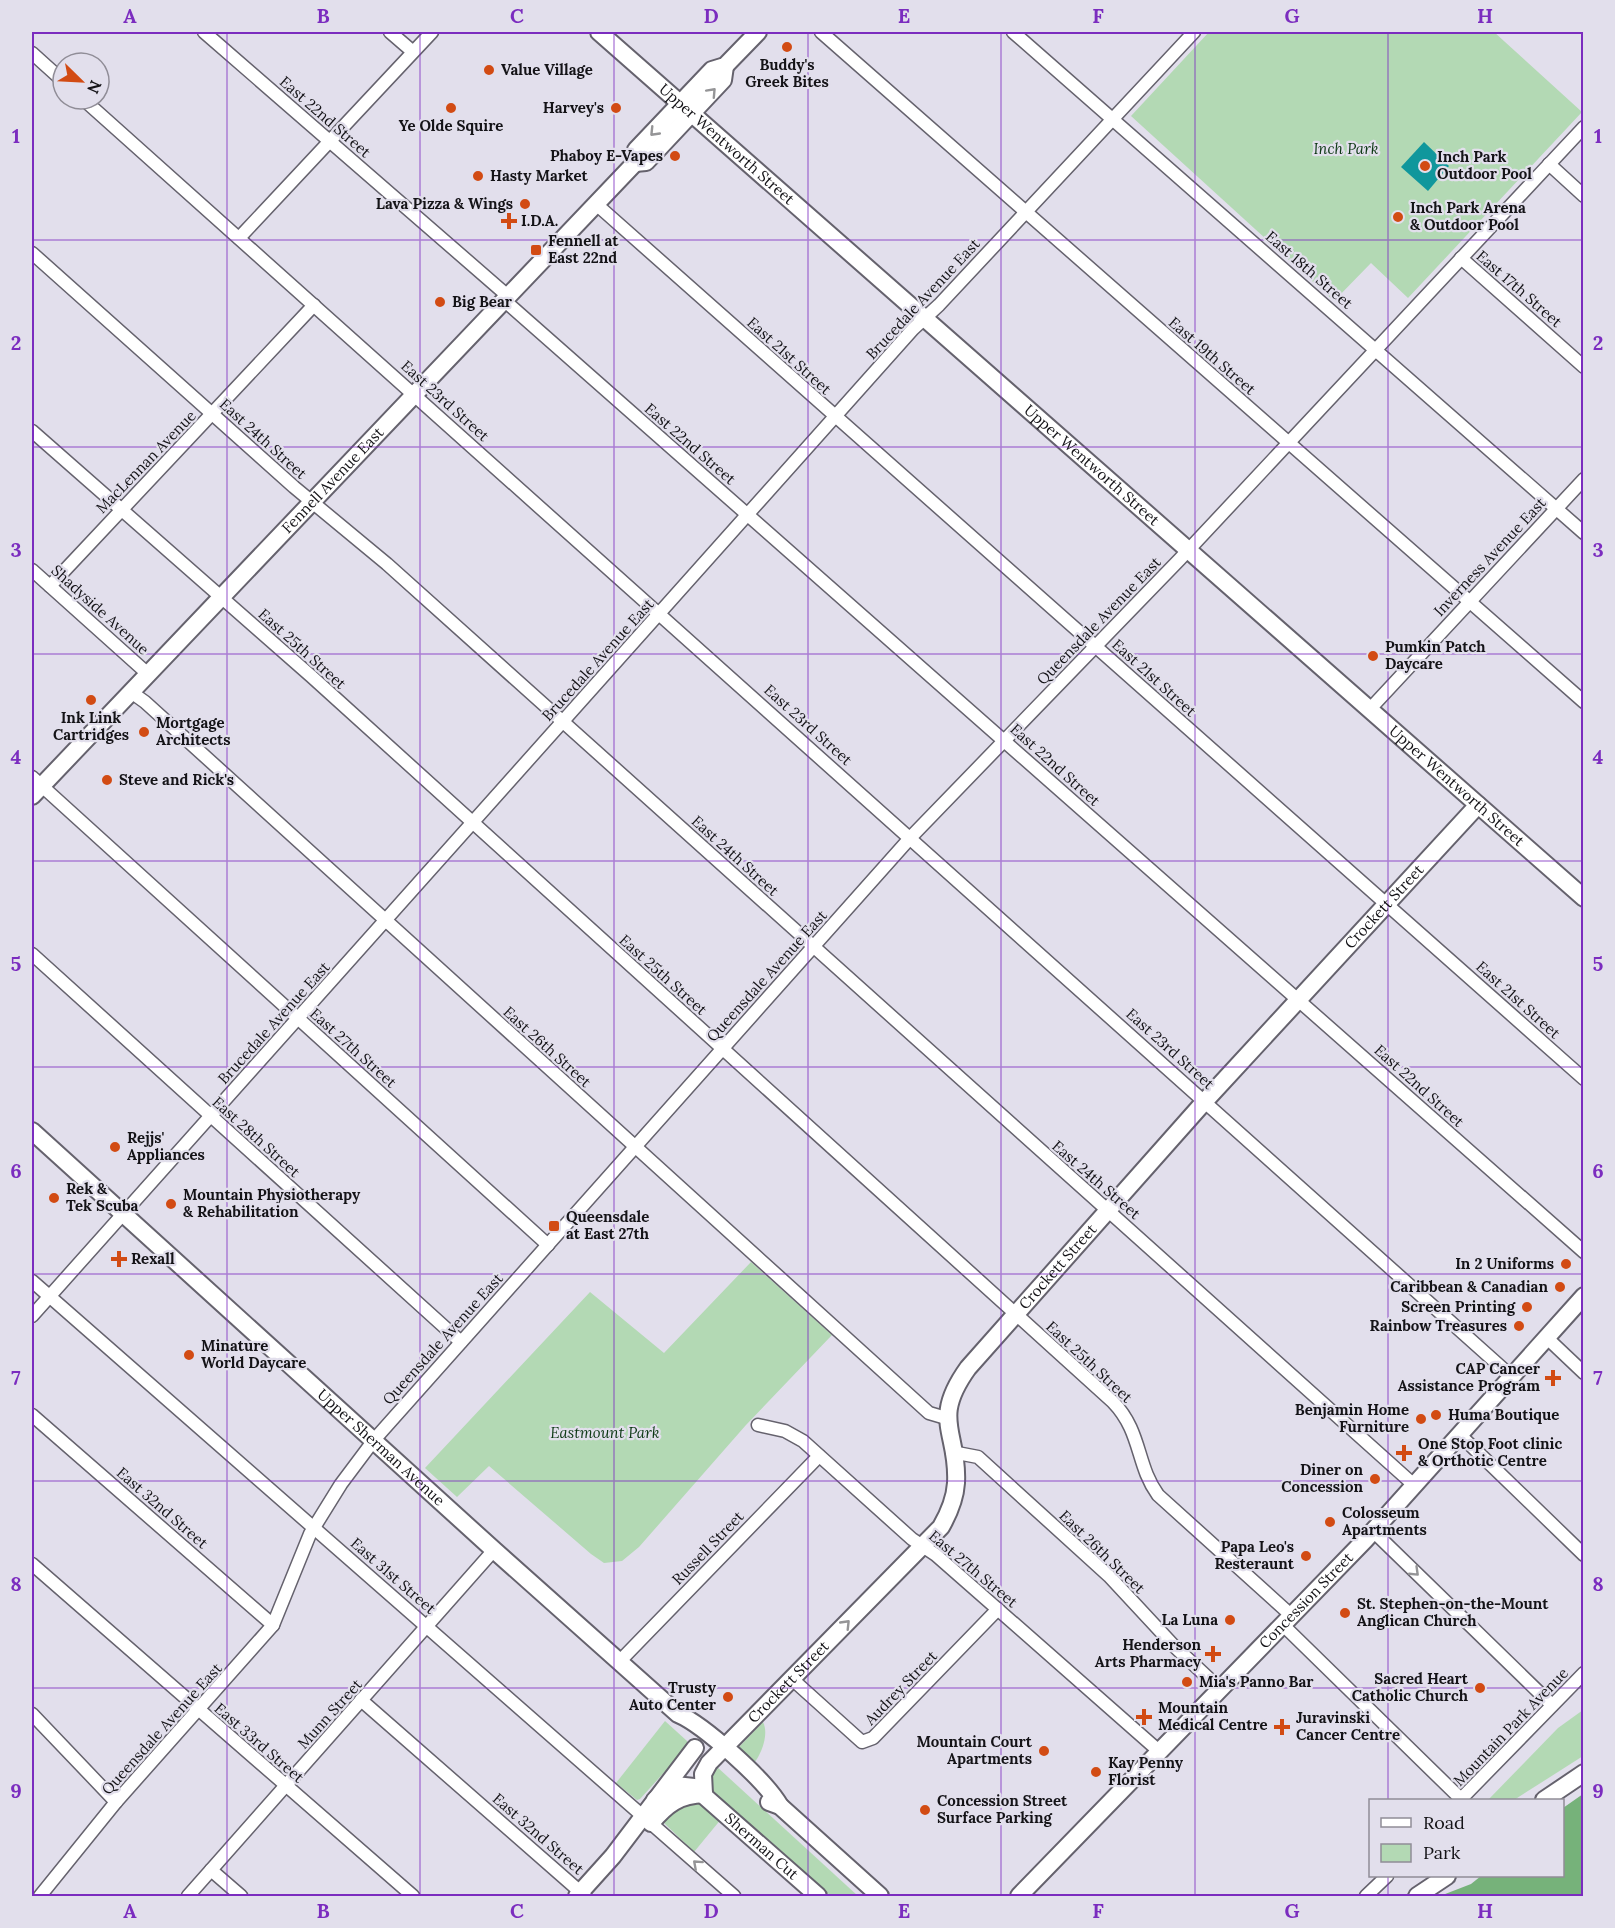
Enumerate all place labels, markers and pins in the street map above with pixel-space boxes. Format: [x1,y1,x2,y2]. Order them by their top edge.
marker: Buddy's Greek Bites [780,40,794,54]
place label: Buddy's Greek Bites [745,55,829,91]
place label: Value Village [501,60,593,79]
marker: Value Village [482,63,496,77]
place label: Harvey's [543,98,604,117]
marker: Ye Olde Squire [444,101,458,115]
marker: Harvey's [609,101,623,115]
place label: Ye Olde Squire [399,116,503,135]
place label: Phaboy E-Vapes [550,146,663,165]
place label: Inch Park Outdoor Pool [1437,147,1532,183]
marker: Phaboy E-Vapes [668,149,682,163]
marker: Inch Park Outdoor Pool [1418,159,1432,173]
place label: Hasty Market [490,166,588,185]
marker: Hasty Market [471,169,485,183]
place label: Lava Pizza & Wings [376,194,513,213]
marker: Lava Pizza & Wings [518,197,532,211]
place label: Inch Park Arena & Outdoor Pool [1410,198,1526,234]
marker: Inch Park Arena & Outdoor Pool [1391,210,1405,224]
place label: I.D.A. [521,211,558,230]
marker: I.D.A. [502,214,516,228]
place label: Fennell at East 22nd [548,231,619,267]
marker: Fennell at East 22nd [529,243,543,257]
place label: Big Bear [452,292,513,311]
marker: Big Bear [433,295,447,309]
place label: Pumkin Patch Daycare [1385,637,1486,673]
marker: Pumkin Patch Daycare [1366,649,1380,663]
marker: Ink Link Cartridges [84,693,98,707]
place label: Ink Link Cartridges [53,708,129,744]
place label: Mortgage Architects [156,713,230,749]
marker: Mortgage Architects [137,725,151,739]
place label: Steve and Rick's [119,770,234,789]
marker: Steve and Rick's [100,773,114,787]
place label: Rejjs' Appliances [127,1128,205,1164]
marker: Rejjs' Appliances [108,1140,122,1154]
place label: Rek & Tek Scuba [66,1179,139,1215]
place label: Mountain Physiotherapy & Rehabilitation [183,1185,361,1221]
marker: Rek & Tek Scuba [47,1191,61,1205]
marker: Mountain Physiotherapy & Rehabilitation [164,1197,178,1211]
place label: Queensdale at East 27th [566,1207,650,1243]
marker: Queensdale at East 27th [547,1219,561,1233]
place label: Rexall [131,1249,175,1268]
marker: Rexall [112,1252,126,1266]
place label: In 2 Uniforms [1455,1254,1554,1273]
marker: In 2 Uniforms [1559,1257,1573,1271]
place label: Caribbean & Canadian [1390,1277,1548,1296]
marker: Caribbean & Canadian [1553,1280,1567,1294]
place label: Screen Printing [1401,1297,1516,1316]
marker: Screen Printing [1520,1300,1534,1314]
place label: Rainbow Treasures [1370,1316,1507,1335]
marker: Rainbow Treasures [1512,1319,1526,1333]
place label: Minature World Daycare [201,1336,306,1372]
marker: Minature World Daycare [182,1348,196,1362]
place label: CAP Cancer Assistance Program [1398,1359,1541,1395]
marker: CAP Cancer Assistance Program [1544,1369,1562,1387]
place label: Benjamin Home Furniture [1295,1400,1409,1436]
place label: Huma Boutique [1448,1405,1559,1424]
marker: Huma Boutique [1429,1408,1443,1422]
marker: Benjamin Home Furniture [1414,1412,1428,1426]
place label: One Stop Foot clinic & Orthotic Centre [1418,1434,1563,1470]
marker: One Stop Foot clinic & Orthotic Centre [1395,1444,1413,1462]
place label: Diner on Concession [1281,1460,1363,1496]
marker: Diner on Concession [1368,1472,1382,1486]
place label: Colosseum Apartments [1342,1503,1427,1539]
marker: Colosseum Apartments [1323,1515,1337,1529]
place label: Papa Leo's Resteraunt [1214,1537,1295,1573]
marker: Papa Leo's Resteraunt [1299,1549,1313,1563]
place label: St. Stephen-on-the-Mount Anglican Church [1357,1594,1549,1630]
marker: St. Stephen-on-the-Mount Anglican Church [1338,1606,1352,1620]
place label: La Luna [1162,1610,1218,1629]
marker: La Luna [1223,1613,1237,1627]
place label: Henderson Arts Pharmacy [1095,1635,1202,1671]
marker: Henderson Arts Pharmacy [1206,1647,1220,1661]
place label: Sacred Heart Catholic Church [1352,1669,1469,1705]
place label: Mia's Panno Bar [1199,1672,1314,1691]
marker: Mia's Panno Bar [1180,1675,1194,1689]
place label: Trusty Auto Center [629,1678,717,1714]
marker: Sacred Heart Catholic Church [1473,1681,1487,1695]
marker: Trusty Auto Center [721,1690,735,1704]
place label: Mountain Medical Centre [1158,1698,1268,1734]
marker: Mountain Medical Centre [1135,1708,1153,1726]
place label: Juravinski Cancer Centre [1296,1708,1400,1744]
marker: Juravinski Cancer Centre [1273,1718,1291,1736]
place label: Mountain Court Apartments [917,1732,1033,1768]
marker: Mountain Court Apartments [1037,1744,1051,1758]
place label: Kay Penny Florist [1108,1753,1184,1789]
marker: Kay Penny Florist [1089,1765,1103,1779]
place label: Concession Street Surface Parking [937,1791,1068,1827]
marker: Concession Street Surface Parking [918,1803,932,1817]

